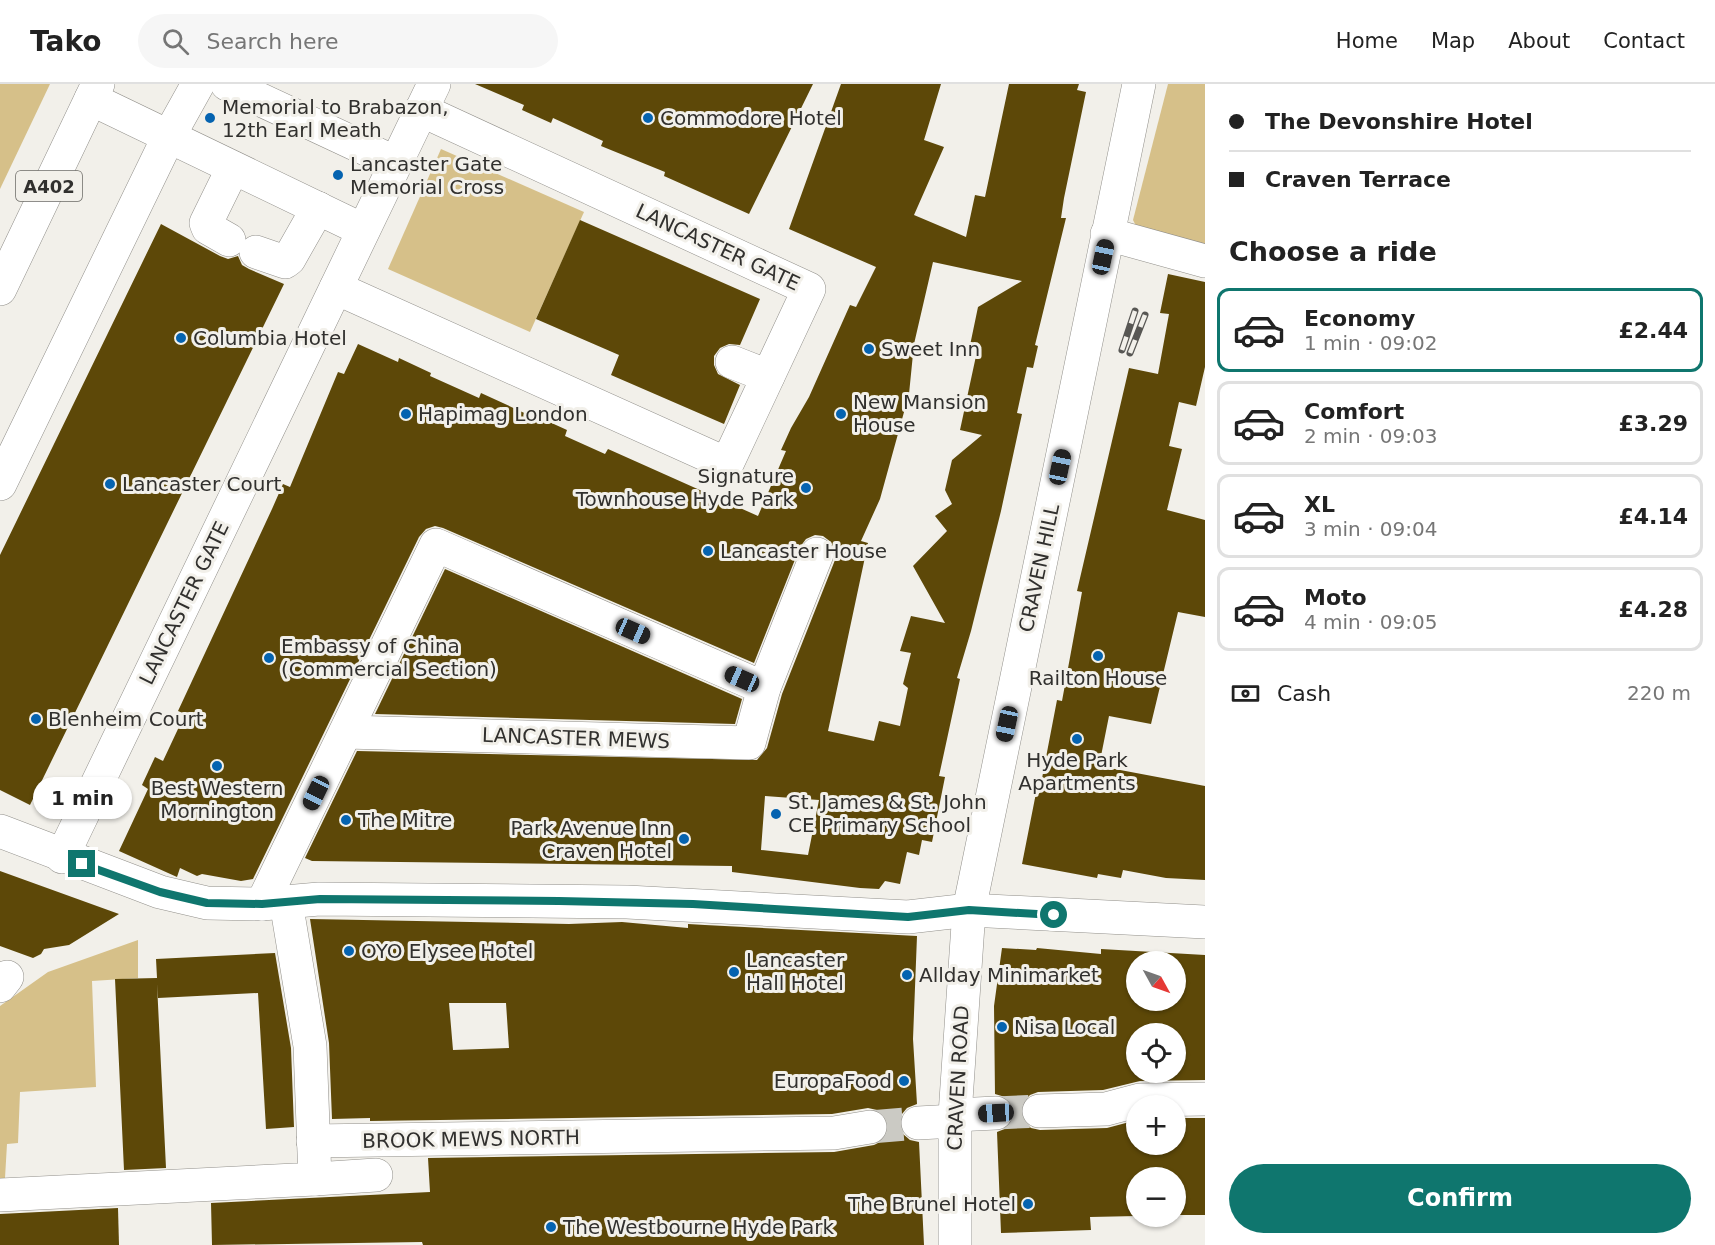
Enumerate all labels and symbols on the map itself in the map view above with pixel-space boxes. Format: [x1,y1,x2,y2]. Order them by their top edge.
place label: Memorial to Brabazon, 12th Earl Meath [222,95,449,142]
place label: Commodore Hotel [660,106,842,130]
marker: Memorial to Brabazon, 12th Earl Meath [203,111,217,125]
marker: Commodore Hotel [641,111,655,125]
place label: Lancaster Gate Memorial Cross [350,152,504,199]
marker: Lancaster Gate Memorial Cross [331,168,345,182]
road number: A402 [16,171,82,201]
street label: LANCASTER GATE [632,198,804,296]
car [1090,238,1116,276]
place label: Columbia Hotel [193,326,347,350]
marker: Columbia Hotel [174,331,188,345]
place label: Sweet Inn [881,337,980,361]
marker: Sweet Inn [862,342,876,356]
place label: New Mansion House [853,390,986,437]
place label: Hapimag London [418,402,588,426]
marker: Hapimag London [399,407,413,421]
marker: New Mansion House [834,407,848,421]
car [1047,448,1073,486]
place label: Signature Townhouse Hyde Park [575,464,794,511]
place label: Lancaster Court [122,472,282,496]
marker: Lancaster Court [103,477,117,491]
marker: Signature Townhouse Hyde Park [799,481,813,495]
street label: CRAVEN HILL [1014,501,1064,634]
street label: LANCASTER GATE [134,518,234,688]
place label: Lancaster House [720,539,887,563]
marker: Lancaster House [701,544,715,558]
car [613,615,653,647]
place label: Embassy of China (Commercial Section) [281,634,497,681]
marker: Railton House [1091,649,1105,663]
marker: Embassy of China (Commercial Section) [262,651,276,665]
car [722,663,762,695]
place label: Railton House [1029,666,1167,690]
car [994,705,1020,743]
place label: Blenheim Court [48,707,204,731]
marker: Blenheim Court [29,712,43,726]
street label: LANCASTER MEWS [482,723,670,753]
marker: Hyde Park Apartments [1070,732,1084,746]
place label: Hyde Park Apartments [1018,748,1136,795]
marker: Best Western Mornington [210,759,224,773]
car [300,773,332,813]
place label: Best Western Mornington [151,776,283,823]
callout: 1 min [32,777,132,819]
place label: St. James & St. John CE Primary School [788,790,987,837]
marker: St. James & St. John CE Primary School [769,807,783,821]
place label: The Mitre [357,808,452,832]
marker: The Mitre [339,813,353,827]
place label: Park Avenue Inn Craven Hotel [511,816,672,863]
marker: Park Avenue Inn Craven Hotel [677,832,691,846]
route end [68,850,95,877]
route start [1040,901,1067,928]
place label: OYO Elysee Hotel [361,939,533,963]
marker: OYO Elysee Hotel [342,944,356,958]
place label: Lancaster Hall Hotel [746,948,845,995]
north arrow [1126,951,1186,1011]
place label: Allday Minimarket [919,963,1099,987]
marker: Lancaster Hall Hotel [727,965,741,979]
marker: Allday Minimarket [900,968,914,982]
street label: CRAVEN ROAD [942,1005,974,1151]
place label: Nisa Local [1014,1015,1115,1039]
marker: Nisa Local [995,1020,1009,1034]
place label: EuropaFood [774,1069,892,1093]
marker: EuropaFood [897,1074,911,1088]
car [978,1103,1014,1123]
street label: BROOK MEWS NORTH [362,1125,580,1153]
place label: The Brunel Hotel [847,1192,1016,1216]
marker: The Brunel Hotel [1021,1197,1035,1211]
place label: The Westbourne Hyde Park [562,1215,834,1239]
marker: The Westbourne Hyde Park [544,1220,558,1234]

